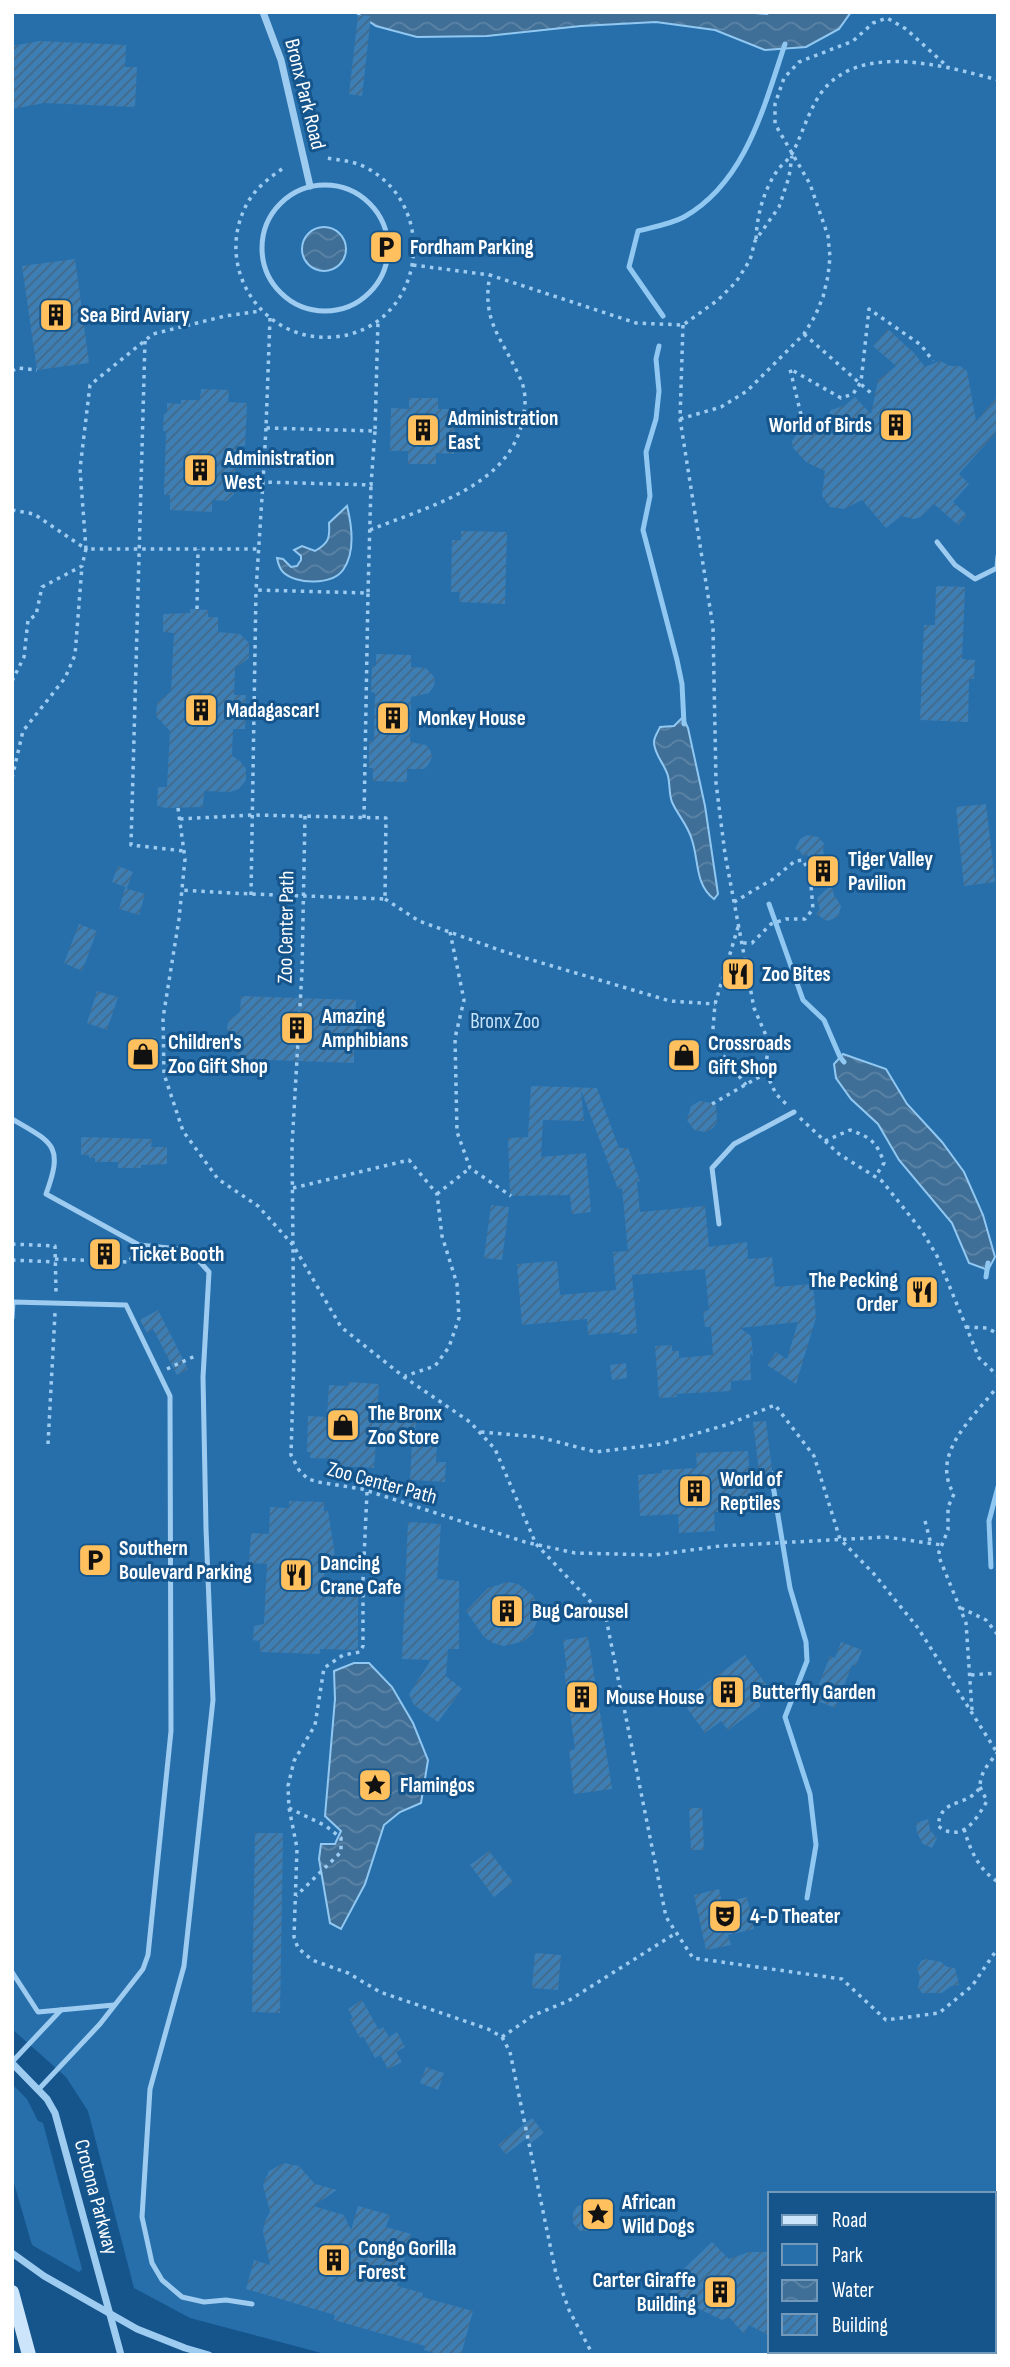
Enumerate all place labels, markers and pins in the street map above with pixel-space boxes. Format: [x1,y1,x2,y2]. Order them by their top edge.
parking icon: Fordham Parking [367,228,405,266]
place label: Fordham Parking [410,235,534,260]
building icon: Sea Bird Aviary [37,296,75,334]
place label: Sea Bird Aviary [80,303,190,328]
place label: Administration East [447,406,558,455]
building icon: World of Birds [877,406,915,444]
building icon: Administration East [404,411,442,449]
place label: World of Birds [769,413,872,438]
place label: Administration West [223,446,334,495]
building icon: Administration West [181,451,219,489]
building icon: Madagascar! [182,691,220,729]
place label: Madagascar! [226,698,319,723]
building icon: Monkey House [374,699,412,737]
place label: Monkey House [418,706,526,731]
place label: Tiger Valley Pavilion [848,847,933,896]
building icon: Tiger Valley Pavilion [804,852,842,890]
restaurant icon: Zoo Bites [719,955,757,993]
place label: Zoo Bites [762,962,831,987]
place label: Amazing Amphibians [321,1004,408,1053]
building icon: Amazing Amphibians [278,1009,316,1047]
place label: Children's Zoo Gift Shop [168,1030,268,1079]
place label: Crossroads Gift Shop [708,1031,791,1080]
shop icon: Children's Zoo Gift Shop [124,1035,162,1073]
shop icon: Crossroads Gift Shop [665,1036,703,1074]
building icon: Ticket Booth [86,1235,124,1273]
place label: Ticket Booth [130,1242,224,1267]
place label: The Pecking Order [809,1268,899,1317]
restaurant icon: The Pecking Order [903,1273,941,1311]
place label: The Bronx Zoo Store [368,1401,442,1450]
shop icon: The Bronx Zoo Store [324,1406,362,1444]
place label: World of Reptiles [720,1467,783,1516]
building icon: World of Reptiles [676,1472,714,1510]
place label: Southern Boulevard Parking [119,1536,252,1585]
parking icon: Southern Boulevard Parking [76,1541,114,1579]
place label: Dancing Crane Cafe [320,1551,401,1600]
restaurant icon: Dancing Crane Cafe [277,1556,315,1594]
building icon: Bug Carousel [488,1592,526,1630]
place label: Bug Carousel [532,1599,628,1624]
building icon: Butterfly Garden [709,1673,747,1711]
building icon: Mouse House [563,1678,601,1716]
place label: Butterfly Garden [752,1680,876,1705]
place label: Mouse House [606,1685,705,1710]
place icon: Flamingos [356,1766,394,1804]
place label: Flamingos [400,1773,475,1798]
theatre icon: 4-D Theater [706,1897,744,1935]
place label: 4-D Theater [750,1904,841,1929]
place label: African Wild Dogs [621,2190,695,2239]
place icon: African Wild Dogs [579,2195,617,2233]
place label: Congo Gorilla Forest [358,2236,456,2285]
building icon: Congo Gorilla Forest [315,2241,353,2279]
place label: Carter Giraffe Building [593,2268,696,2317]
building icon: Carter Giraffe Building [701,2273,739,2311]

